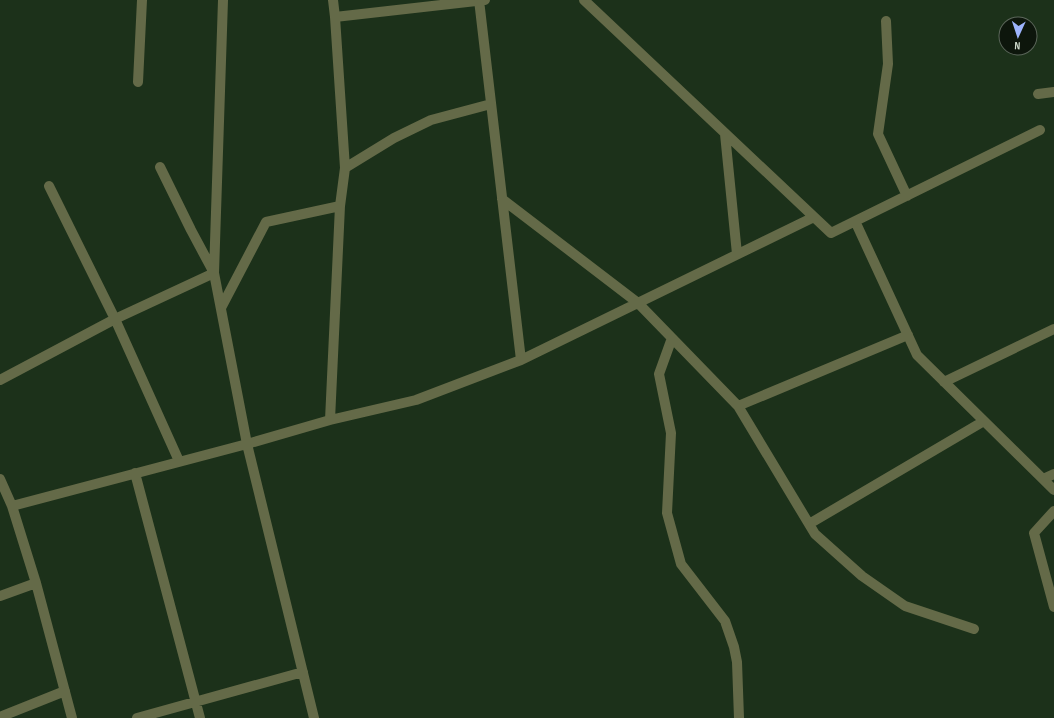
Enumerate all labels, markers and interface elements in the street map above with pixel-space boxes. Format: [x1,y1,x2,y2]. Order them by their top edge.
north arrow [998,16,1038,56]
text: N [1014,39,1021,52]

